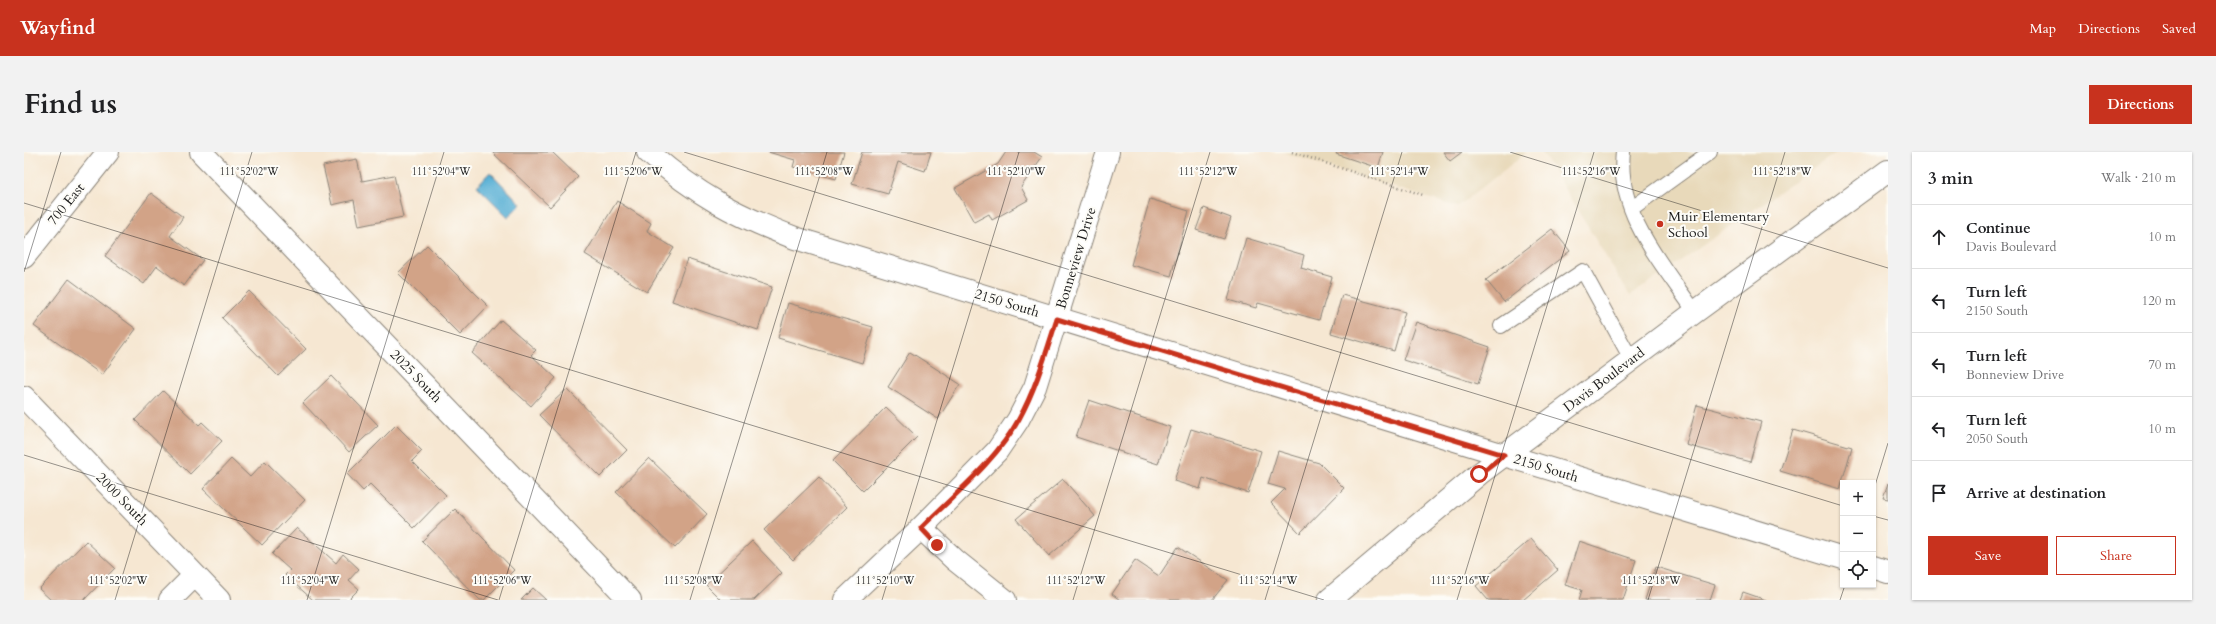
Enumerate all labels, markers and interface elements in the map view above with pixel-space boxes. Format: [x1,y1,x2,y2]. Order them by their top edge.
text: Wayfind [20,15,95,41]
text: Map [2030,19,2056,38]
text: Directions [2078,19,2140,38]
text: Saved [2162,19,2196,38]
text: Find us [24,85,117,123]
button: Directions [2089,85,2192,124]
text: 111°52'02"W [220,165,279,179]
text: 111°52'04"W [412,165,471,179]
text: 111°52'06"W [604,165,663,179]
text: 111°52'08"W [795,165,854,179]
text: 111°52'10"W [987,165,1046,179]
text: 111°52'12"W [1179,165,1238,179]
text: 111°52'14"W [1370,165,1429,179]
text: 111°52'16"W [1562,165,1621,179]
text: 111°52'18"W [1753,165,1812,179]
text: 3 min [1928,167,1973,190]
text: Walk · 210 m [2101,169,2176,187]
street label: 700 East [43,179,89,229]
street label: Bonneview Drive [1051,205,1101,311]
place label: Muir Elementary School [1668,207,1770,242]
text: Continue [1966,218,2031,238]
marker: Muir Elementary School [1655,219,1665,229]
icon: ahead [1928,226,1950,248]
text: 10 m [2148,228,2176,246]
text: Davis Boulevard [1966,238,2056,256]
text: Turn left [1966,282,2027,302]
street label: 2150 South [972,284,1042,322]
icon: left [1928,290,1950,312]
text: 120 m [2142,292,2176,310]
text: 2150 South [1966,302,2028,320]
street label: Davis Boulevard [1559,343,1649,417]
street label: 2025 South [386,345,446,407]
text: Turn left [1966,346,2027,366]
icon: left [1928,354,1950,376]
text: 70 m [2148,356,2176,374]
text: Bonneview Drive [1966,366,2064,384]
text: Turn left [1966,410,2027,430]
icon: left [1928,418,1950,440]
text: 10 m [2148,420,2176,438]
text: 2050 South [1966,430,2028,448]
street label: 2150 South [1511,449,1581,487]
route start [1470,465,1488,483]
street label: 2000 South [92,468,152,530]
map controls [1840,480,1876,588]
button: + [1840,480,1876,516]
icon: arrive [1928,482,1950,504]
text: Arrive at destination [1966,483,2106,503]
button: − [1840,516,1876,552]
route end [928,536,946,554]
button: Save [1928,536,2048,575]
button: Share [2056,536,2176,575]
button: locate [1840,552,1876,588]
text: 111°52'02"W [89,574,148,588]
text: 111°52'04"W [281,574,340,588]
text: 111°52'06"W [473,574,532,588]
text: 111°52'08"W [664,574,723,588]
text: 111°52'10"W [856,574,915,588]
text: 111°52'12"W [1047,574,1106,588]
text: 111°52'14"W [1239,574,1298,588]
text: 111°52'16"W [1431,574,1490,588]
text: 111°52'18"W [1622,574,1681,588]

